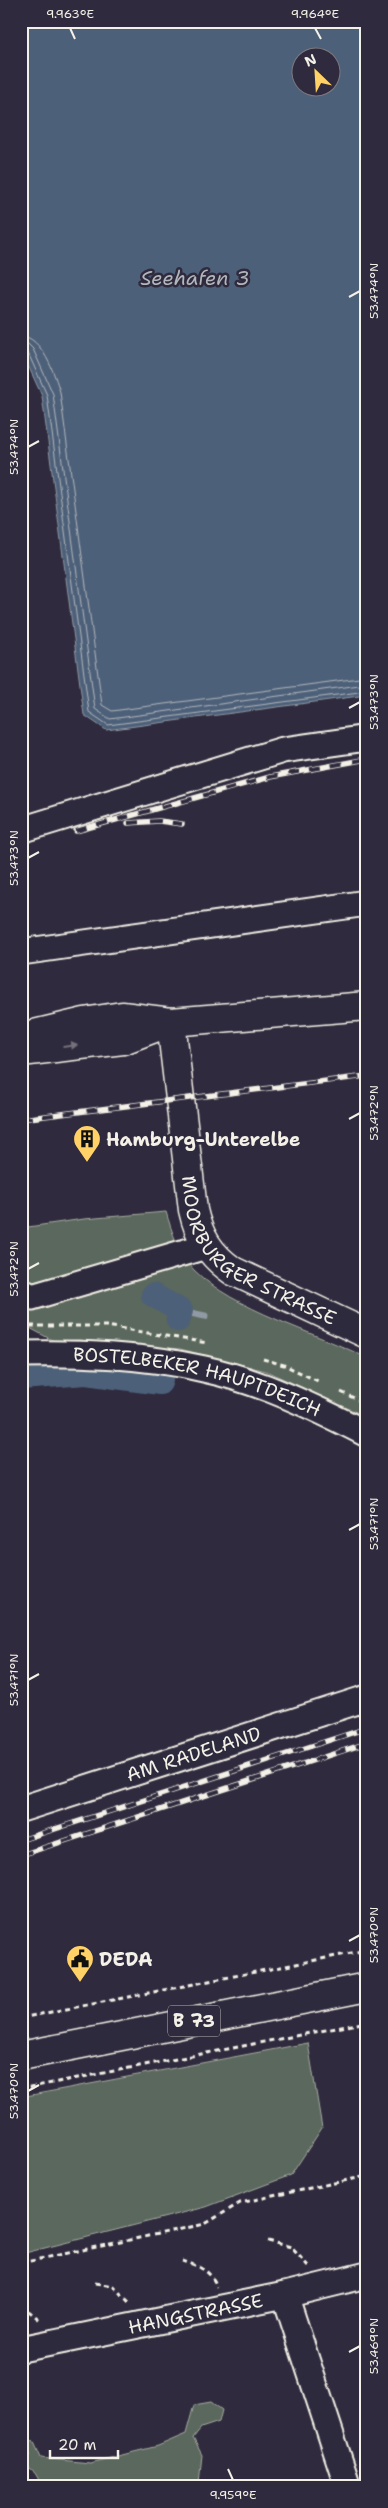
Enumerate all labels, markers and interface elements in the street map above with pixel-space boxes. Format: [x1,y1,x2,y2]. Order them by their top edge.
text: 9.963°E [46,6,94,22]
text: 9.964°E [291,6,339,22]
north arrow [290,48,340,98]
text: N [302,50,319,71]
text: 53.474°N [366,263,382,319]
water label: Seehafen 3 [141,265,249,291]
text: 53.474°N [6,419,22,475]
text: 53.473°N [366,674,382,730]
text: 53.473°N [6,830,22,886]
one-way arrow [62,1042,78,1050]
text: 53.472°N [366,1085,382,1141]
building icon: Hamburg-Unterelbe [72,1124,102,1163]
place label: Hamburg-Unterelbe [106,1127,300,1152]
street label: MOORBURGER STRASSE [176,1174,341,1331]
text: 53.472°N [6,1241,22,1297]
street label: BOSTELBEKER HAUPTDEICH [73,1342,325,1423]
text: 53.471°N [366,1498,382,1550]
text: 53.471°N [6,1654,22,1706]
street label: AM RADELAND [123,1721,264,1787]
text: 53.470°N [366,1907,382,1963]
public building icon: DEDA [65,1944,95,1983]
place label: DEDA [99,1947,153,1972]
road number: B 73 [168,2005,220,2036]
text: 53.470°N [6,2063,22,2119]
street label: HANGSTRASSE [126,2288,265,2340]
text: 53.469°N [366,2318,382,2374]
scale bar [50,2428,118,2460]
text: 20 m [58,2435,97,2455]
text: 9.959°E [209,2487,257,2503]

